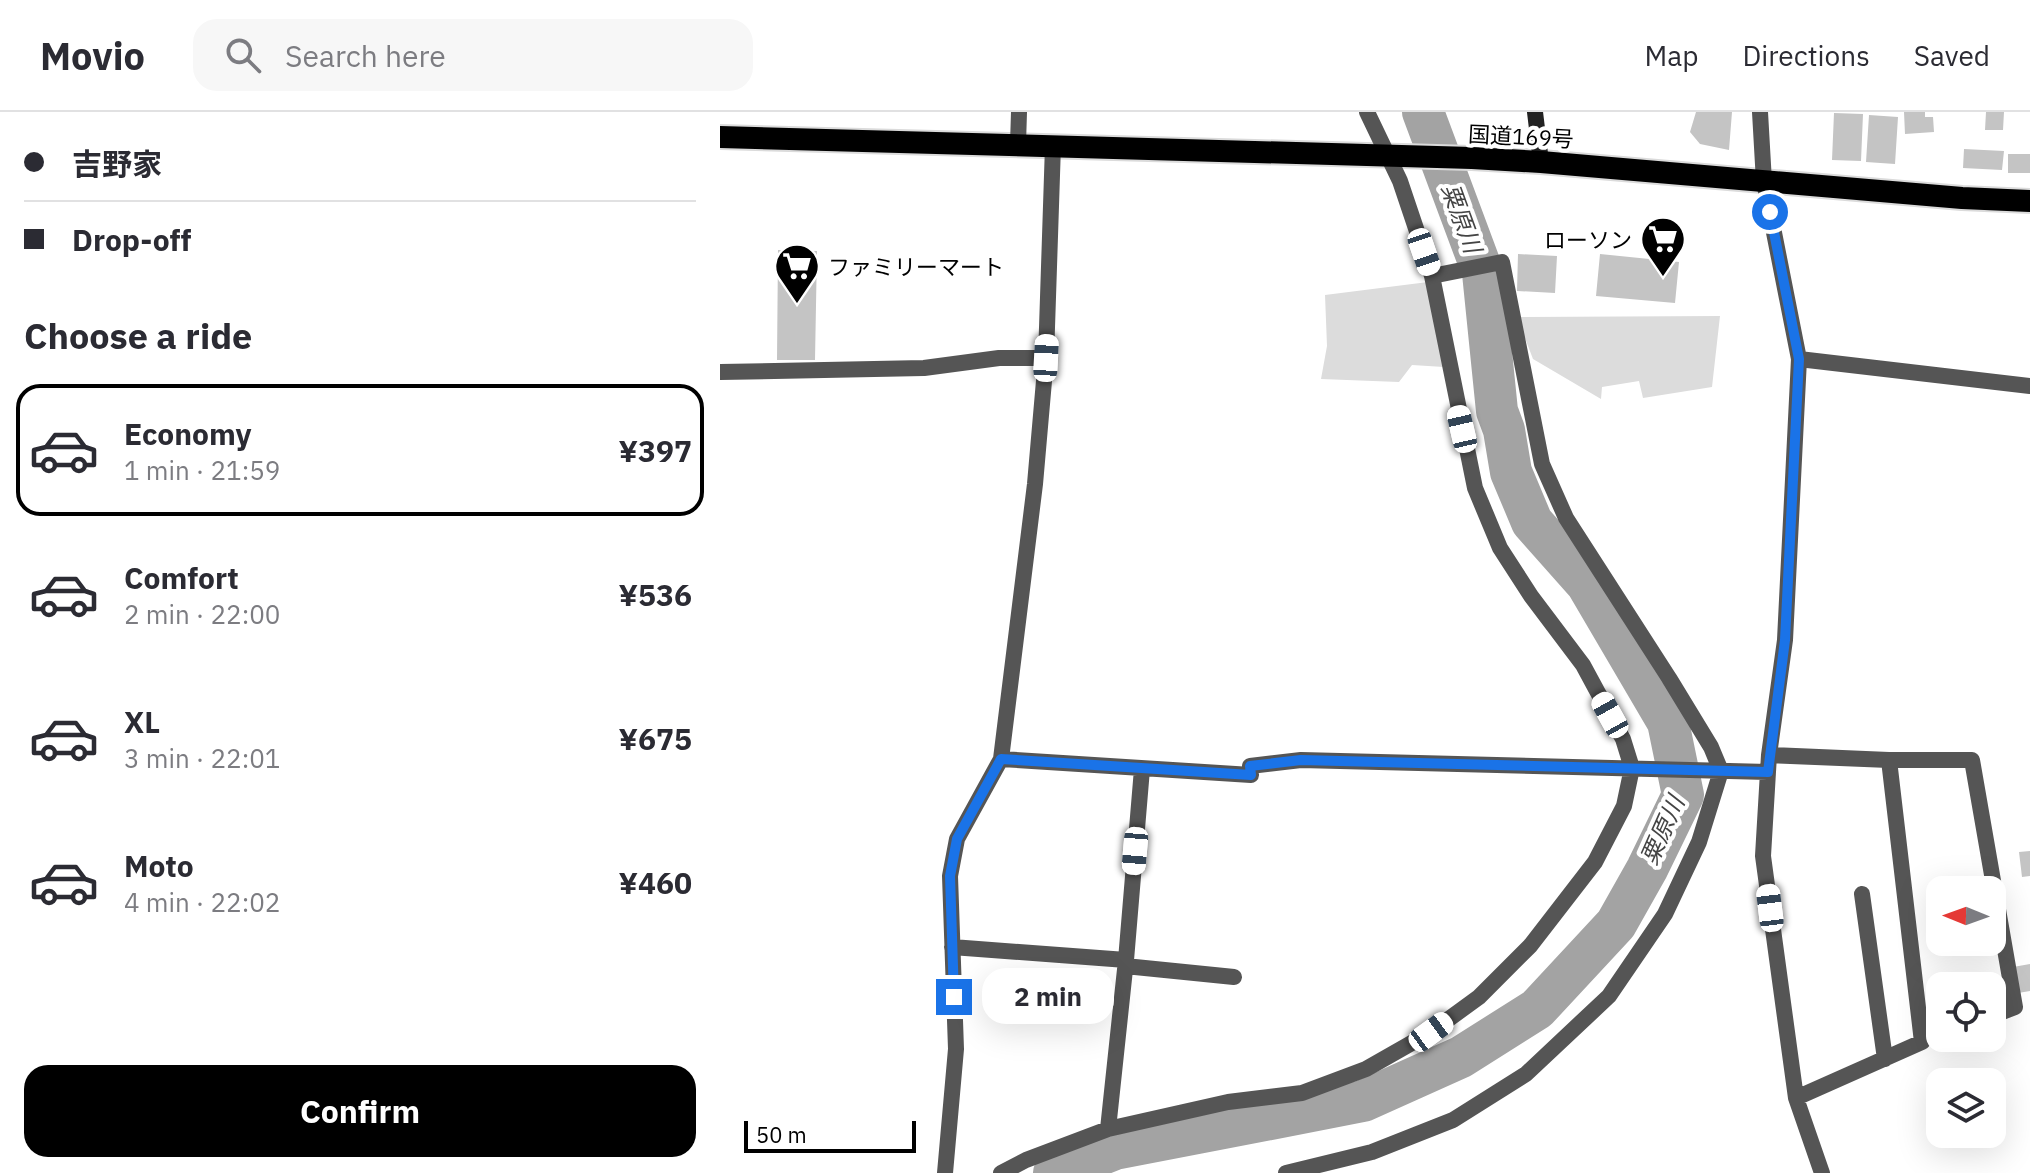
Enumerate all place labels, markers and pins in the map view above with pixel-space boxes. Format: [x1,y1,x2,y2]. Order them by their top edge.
supermarket icon: ローソン [1639,215,1687,278]
place label: ローソン [1544,225,1632,254]
supermarket icon: ファミリーマート [773,242,821,305]
place label: ファミリーマート [828,252,1004,281]

